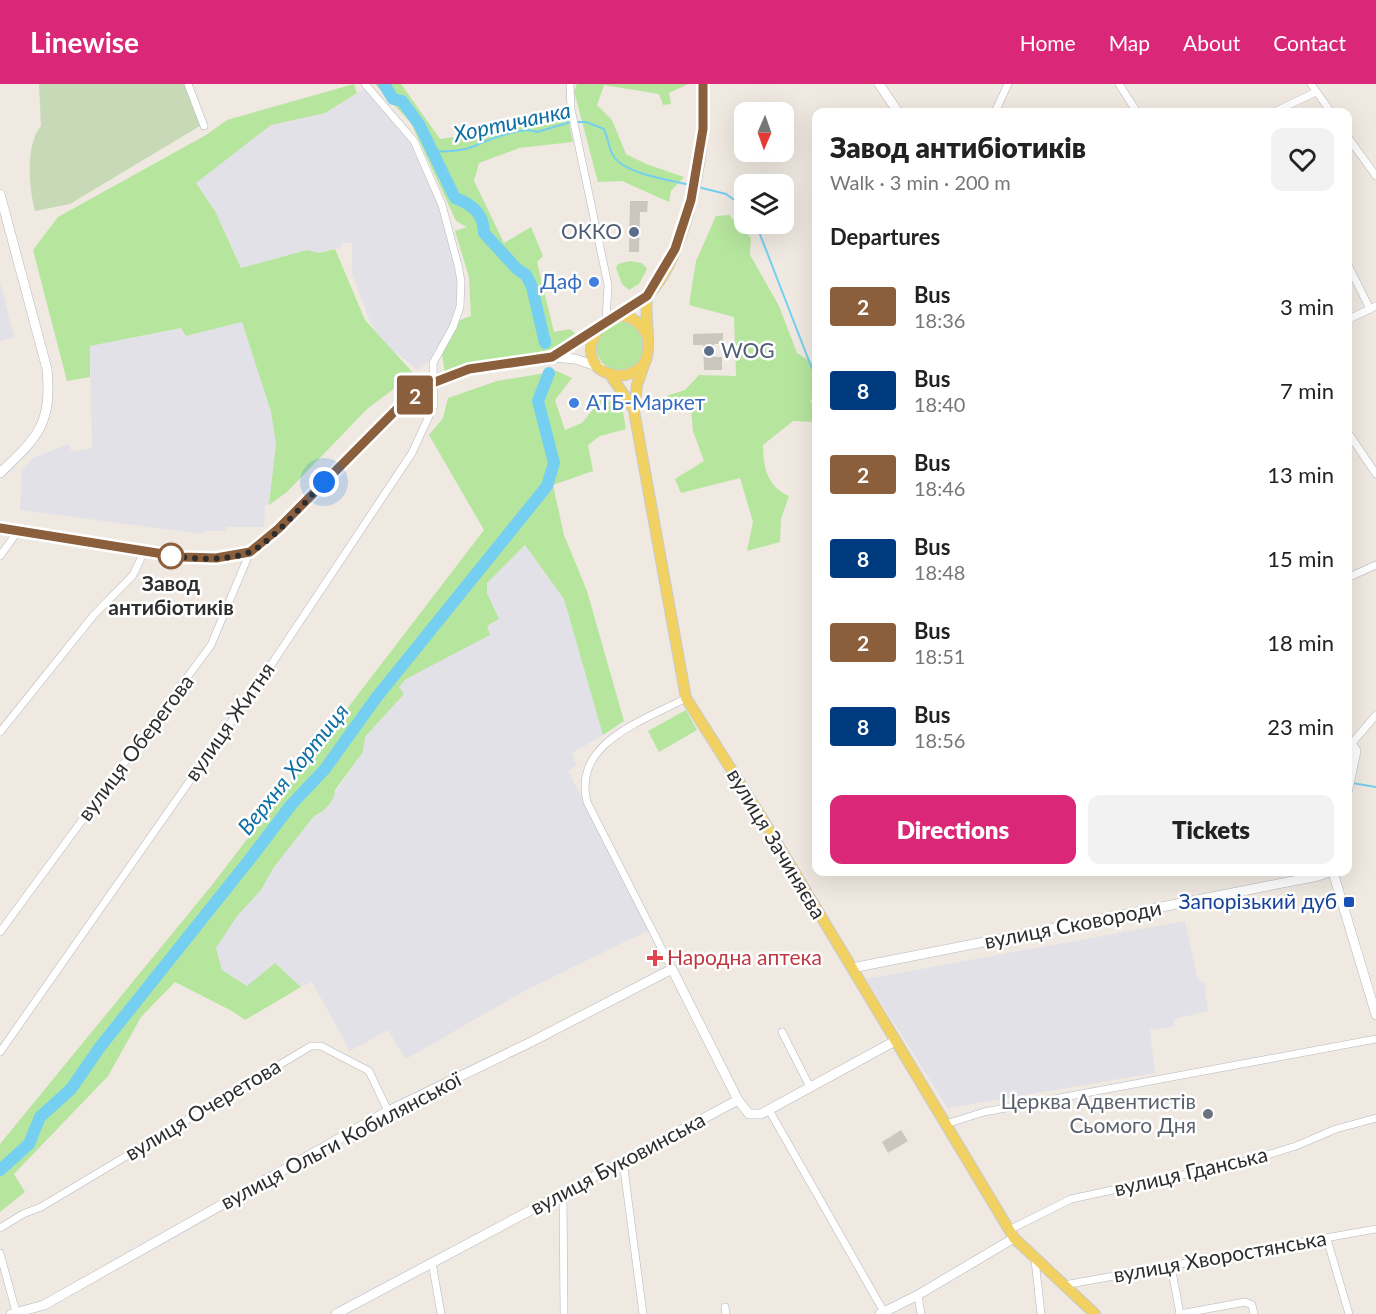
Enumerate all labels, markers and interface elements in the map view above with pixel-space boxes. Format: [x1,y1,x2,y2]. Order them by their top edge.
text: Linewise [30,25,139,59]
text: Home [1020,30,1076,55]
text: Map [1109,30,1150,55]
text: About [1183,30,1240,55]
text: Contact [1273,30,1346,55]
water label: Хортичанка [450,96,573,147]
north arrow [734,102,794,162]
map controls [734,102,794,234]
button: heart [1271,128,1334,191]
text: Завод антибіотиків [830,130,1086,164]
text: Walk · 3 min · 200 m [830,170,1011,194]
button: layers [734,174,794,234]
place label: ОККО [561,218,622,243]
text: Departures [830,223,940,250]
marker: ОККО [627,225,641,239]
place label: Даф [540,268,582,293]
marker: Даф [587,275,601,289]
text: Bus [914,281,950,308]
text: 3 min [1280,293,1334,320]
text: 2 [857,294,869,319]
text: 18:36 [914,308,965,332]
place label: WOG [721,337,775,362]
marker: WOG [702,344,716,358]
text: Bus [914,365,950,392]
line badge: 2 [396,376,434,414]
text: 7 min [1280,377,1334,404]
text: 8 [857,378,869,403]
text: 2 [409,383,421,408]
place label: АТБ-Маркет [586,389,706,414]
text: 18:40 [914,392,965,416]
marker: АТБ-Маркет [567,396,581,410]
text: Bus [914,449,950,476]
text: 13 min [1267,461,1334,488]
text: 2 [857,462,869,487]
your location [309,467,339,497]
text: 18:46 [914,476,965,500]
text: Bus [914,533,950,560]
marker: Завод антибіотиків [158,543,184,569]
text: 15 min [1267,545,1334,572]
text: 8 [857,546,869,571]
text: 18:48 [914,560,965,584]
place label: Завод антибіотиків [108,570,234,619]
text: Bus [914,617,950,644]
text: 18 min [1267,629,1334,656]
text: 2 [857,630,869,655]
text: 18:51 [914,644,965,668]
street label: вулиця Житня [179,657,279,785]
street label: вулиця Оберегова [72,669,198,825]
water label: Верхня Хортиця [231,698,354,840]
text: Bus [914,701,950,728]
text: 23 min [1267,713,1334,740]
text: 8 [857,714,869,739]
text: 18:56 [914,728,965,752]
street label: вулиця Зачиняєва [722,763,832,923]
button: Directions [830,795,1076,864]
button: Tickets [1088,795,1334,864]
place label: Запорізький дуб [1179,888,1337,913]
street label: вулиця Сковороди [982,894,1163,953]
marker: Запорізький дуб [1342,895,1356,909]
place label: Народна аптека [667,944,822,969]
marker: Народна аптека [648,951,662,965]
street label: вулиця Очеретова [120,1052,285,1165]
street label: вулиця Ольги Кобилянської [216,1065,466,1214]
place label: Церква Адвентистів Сьомого Дня [1001,1088,1196,1137]
street label: вулиця Буковинська [526,1106,709,1219]
marker: Церква Адвентистів Сьомого Дня [1201,1107,1215,1121]
street label: вулиця Гданська [1112,1141,1270,1200]
street label: вулиця Хворостянська [1111,1224,1328,1287]

